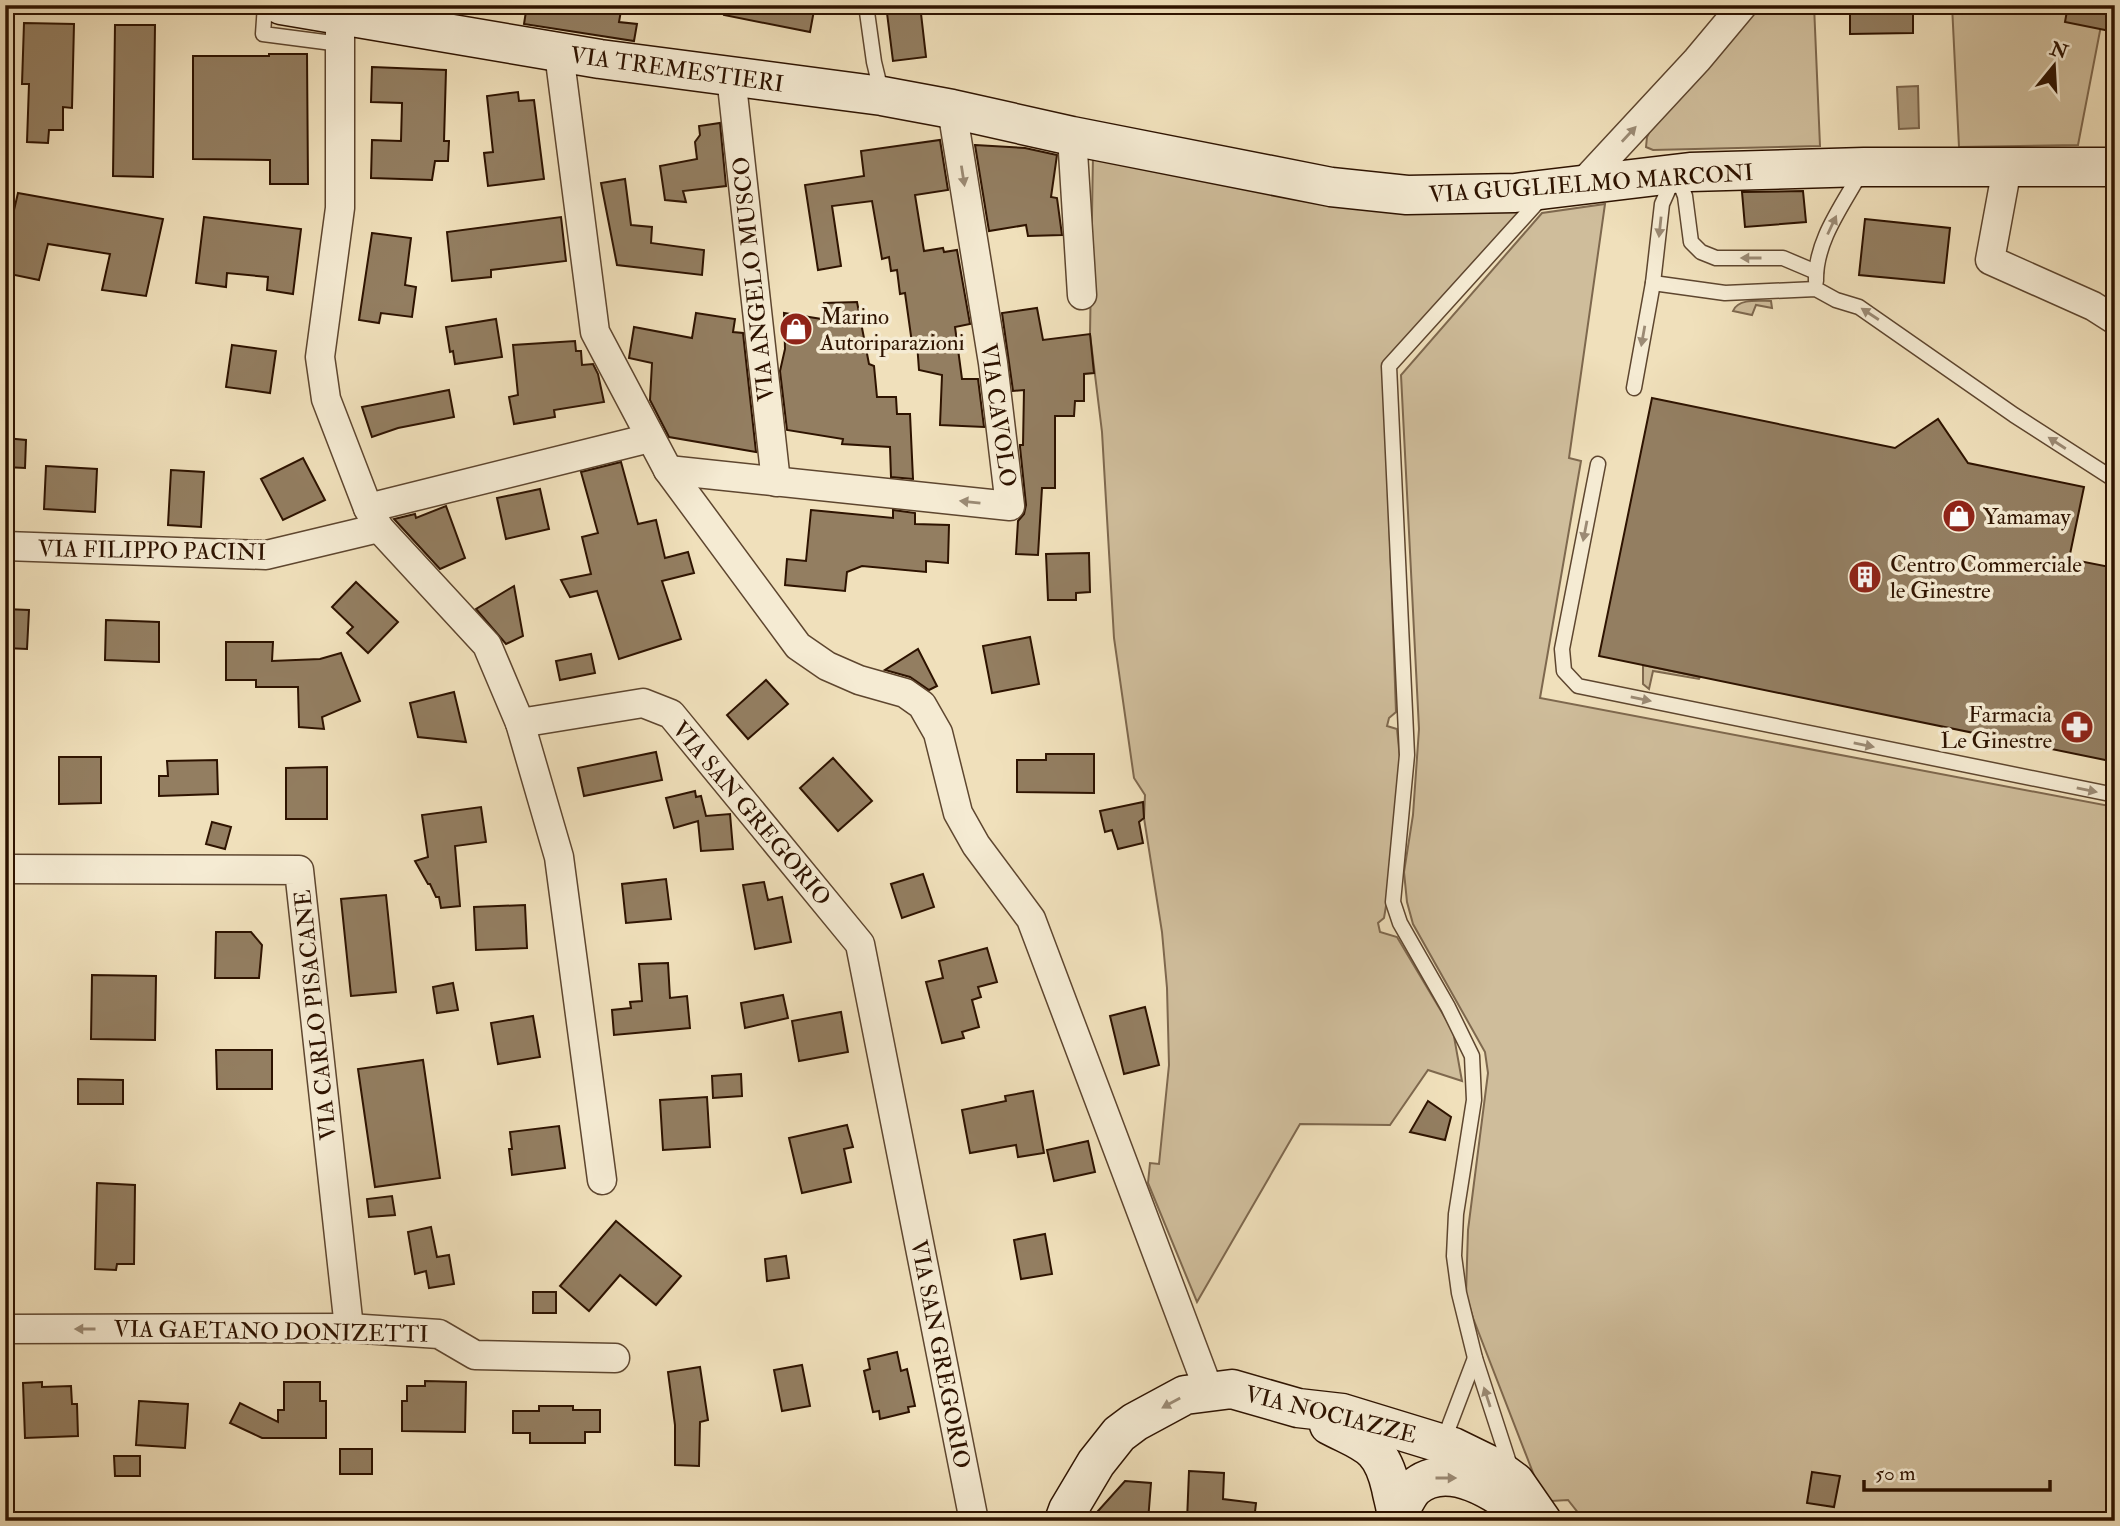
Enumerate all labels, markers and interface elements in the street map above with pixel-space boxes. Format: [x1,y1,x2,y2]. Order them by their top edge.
north arrow [2018,32,2088,102]
text: N [2046,36,2072,65]
street label: VIA TREMESTIERI [568,40,786,99]
one-way arrow [1620,126,1636,143]
street label: VIA ANGELO MUSCO [726,155,781,403]
street label: VIA GUGLIELMO MARCONI [1428,158,1754,209]
one-way arrow [958,165,969,187]
one-way arrow [1826,215,1837,235]
one-way arrow [1654,216,1665,238]
one-way arrow [1740,252,1762,264]
place label: Marino Autoriparazioni [819,302,965,358]
one-way arrow [1861,307,1879,321]
shop icon: Marino Autoriparazioni [777,310,815,348]
one-way arrow [1638,325,1649,347]
street label: VIA CAVOLO [974,341,1023,489]
one-way arrow [2048,437,2067,450]
one-way arrow [959,496,981,507]
shop icon: Yamamay [1940,497,1978,535]
place label: Yamamay [1983,502,2072,531]
one-way arrow [1579,520,1590,542]
street label: VIA FILIPPO PACINI [38,534,266,567]
place label: Centro Commerciale le Ginestre [1890,550,2082,605]
building icon: Centro Commerciale le Ginestre [1846,558,1884,596]
one-way arrow [1630,694,1652,705]
place label: Farmacia Le Ginestre [1941,700,2053,755]
pharmacy icon: Farmacia Le Ginestre [2058,708,2096,746]
street label: VIA SAN GREGORIO [666,715,837,912]
one-way arrow [1853,740,1875,751]
one-way arrow [2076,784,2098,795]
street label: VIA CARLO PISACANE [288,888,343,1142]
street label: VIA SAN GREGORIO [904,1237,977,1471]
street label: VIA GAETANO DONIZETTI [113,1314,429,1349]
one-way arrow [74,1323,96,1335]
street label: VIA NOCIAZZE [1242,1379,1420,1450]
one-way arrow [1482,1386,1492,1407]
one-way arrow [1161,1397,1180,1409]
scale bar [1864,1449,2050,1493]
text: 50 m [1875,1460,1916,1487]
one-way arrow [1435,1472,1457,1484]

